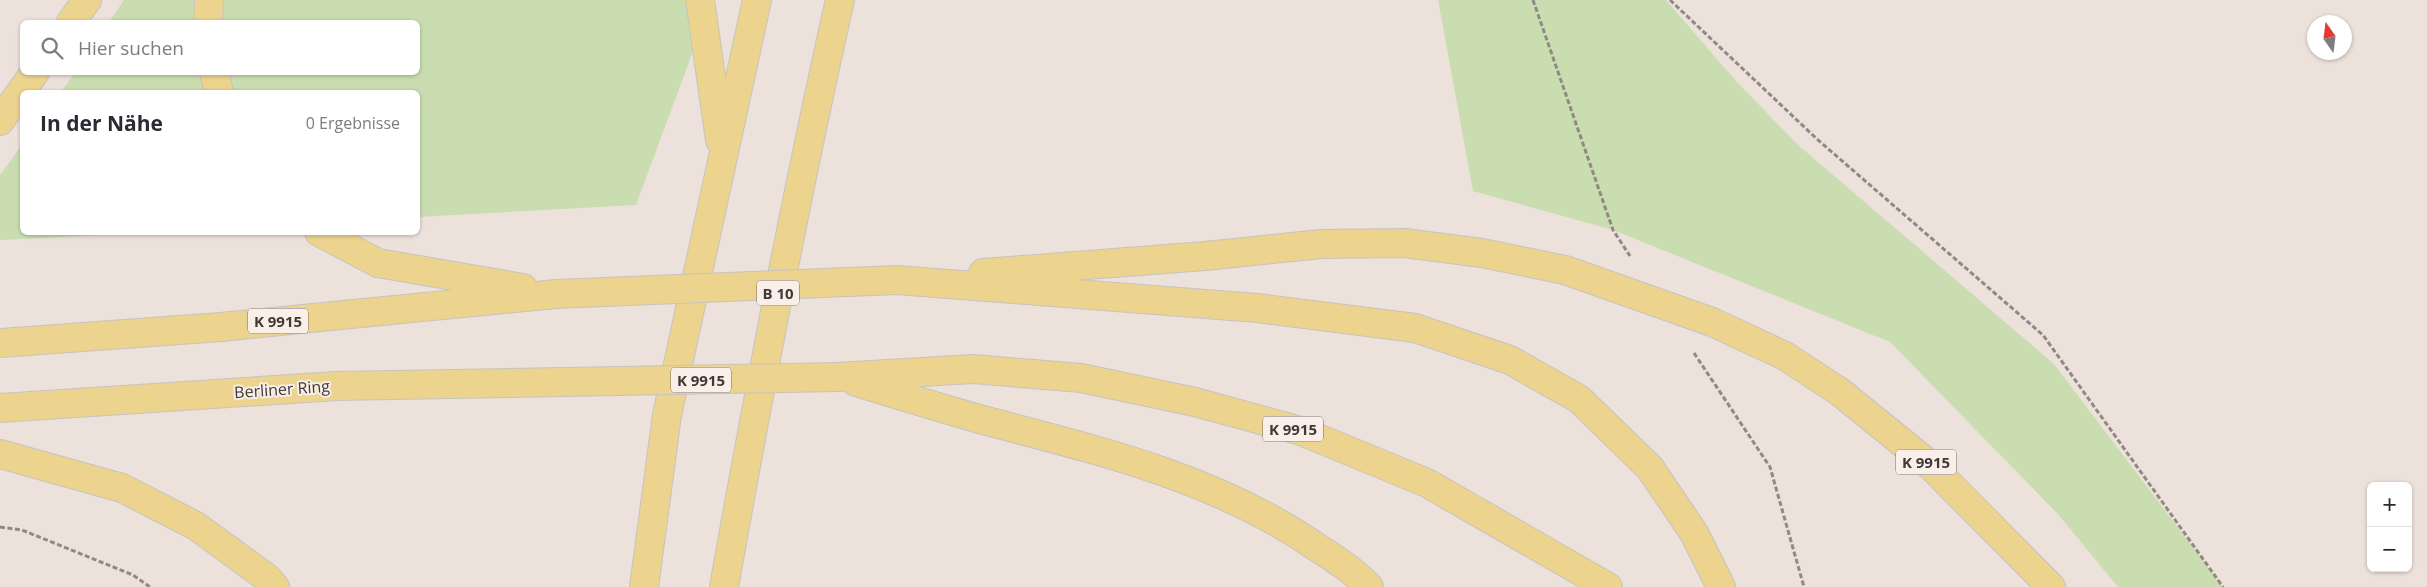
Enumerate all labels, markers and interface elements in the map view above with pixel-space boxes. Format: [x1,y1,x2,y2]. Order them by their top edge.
north arrow [2307,15,2352,60]
search box [20,20,420,75]
icon: search [38,34,66,62]
text: Hier suchen [78,35,184,61]
text: In der Nähe [40,109,163,137]
text: 0 Ergebnisse [306,112,400,134]
road number: B 10 [757,280,799,306]
road number: K 9915 [248,308,308,334]
road number: K 9915 [671,368,731,392]
street label: Berliner Ring [233,375,331,403]
road number: K 9915 [1263,416,1323,442]
road number: K 9915 [1896,450,1956,474]
map controls [2367,482,2412,572]
button: + [2367,482,2412,527]
button: − [2367,527,2412,572]

